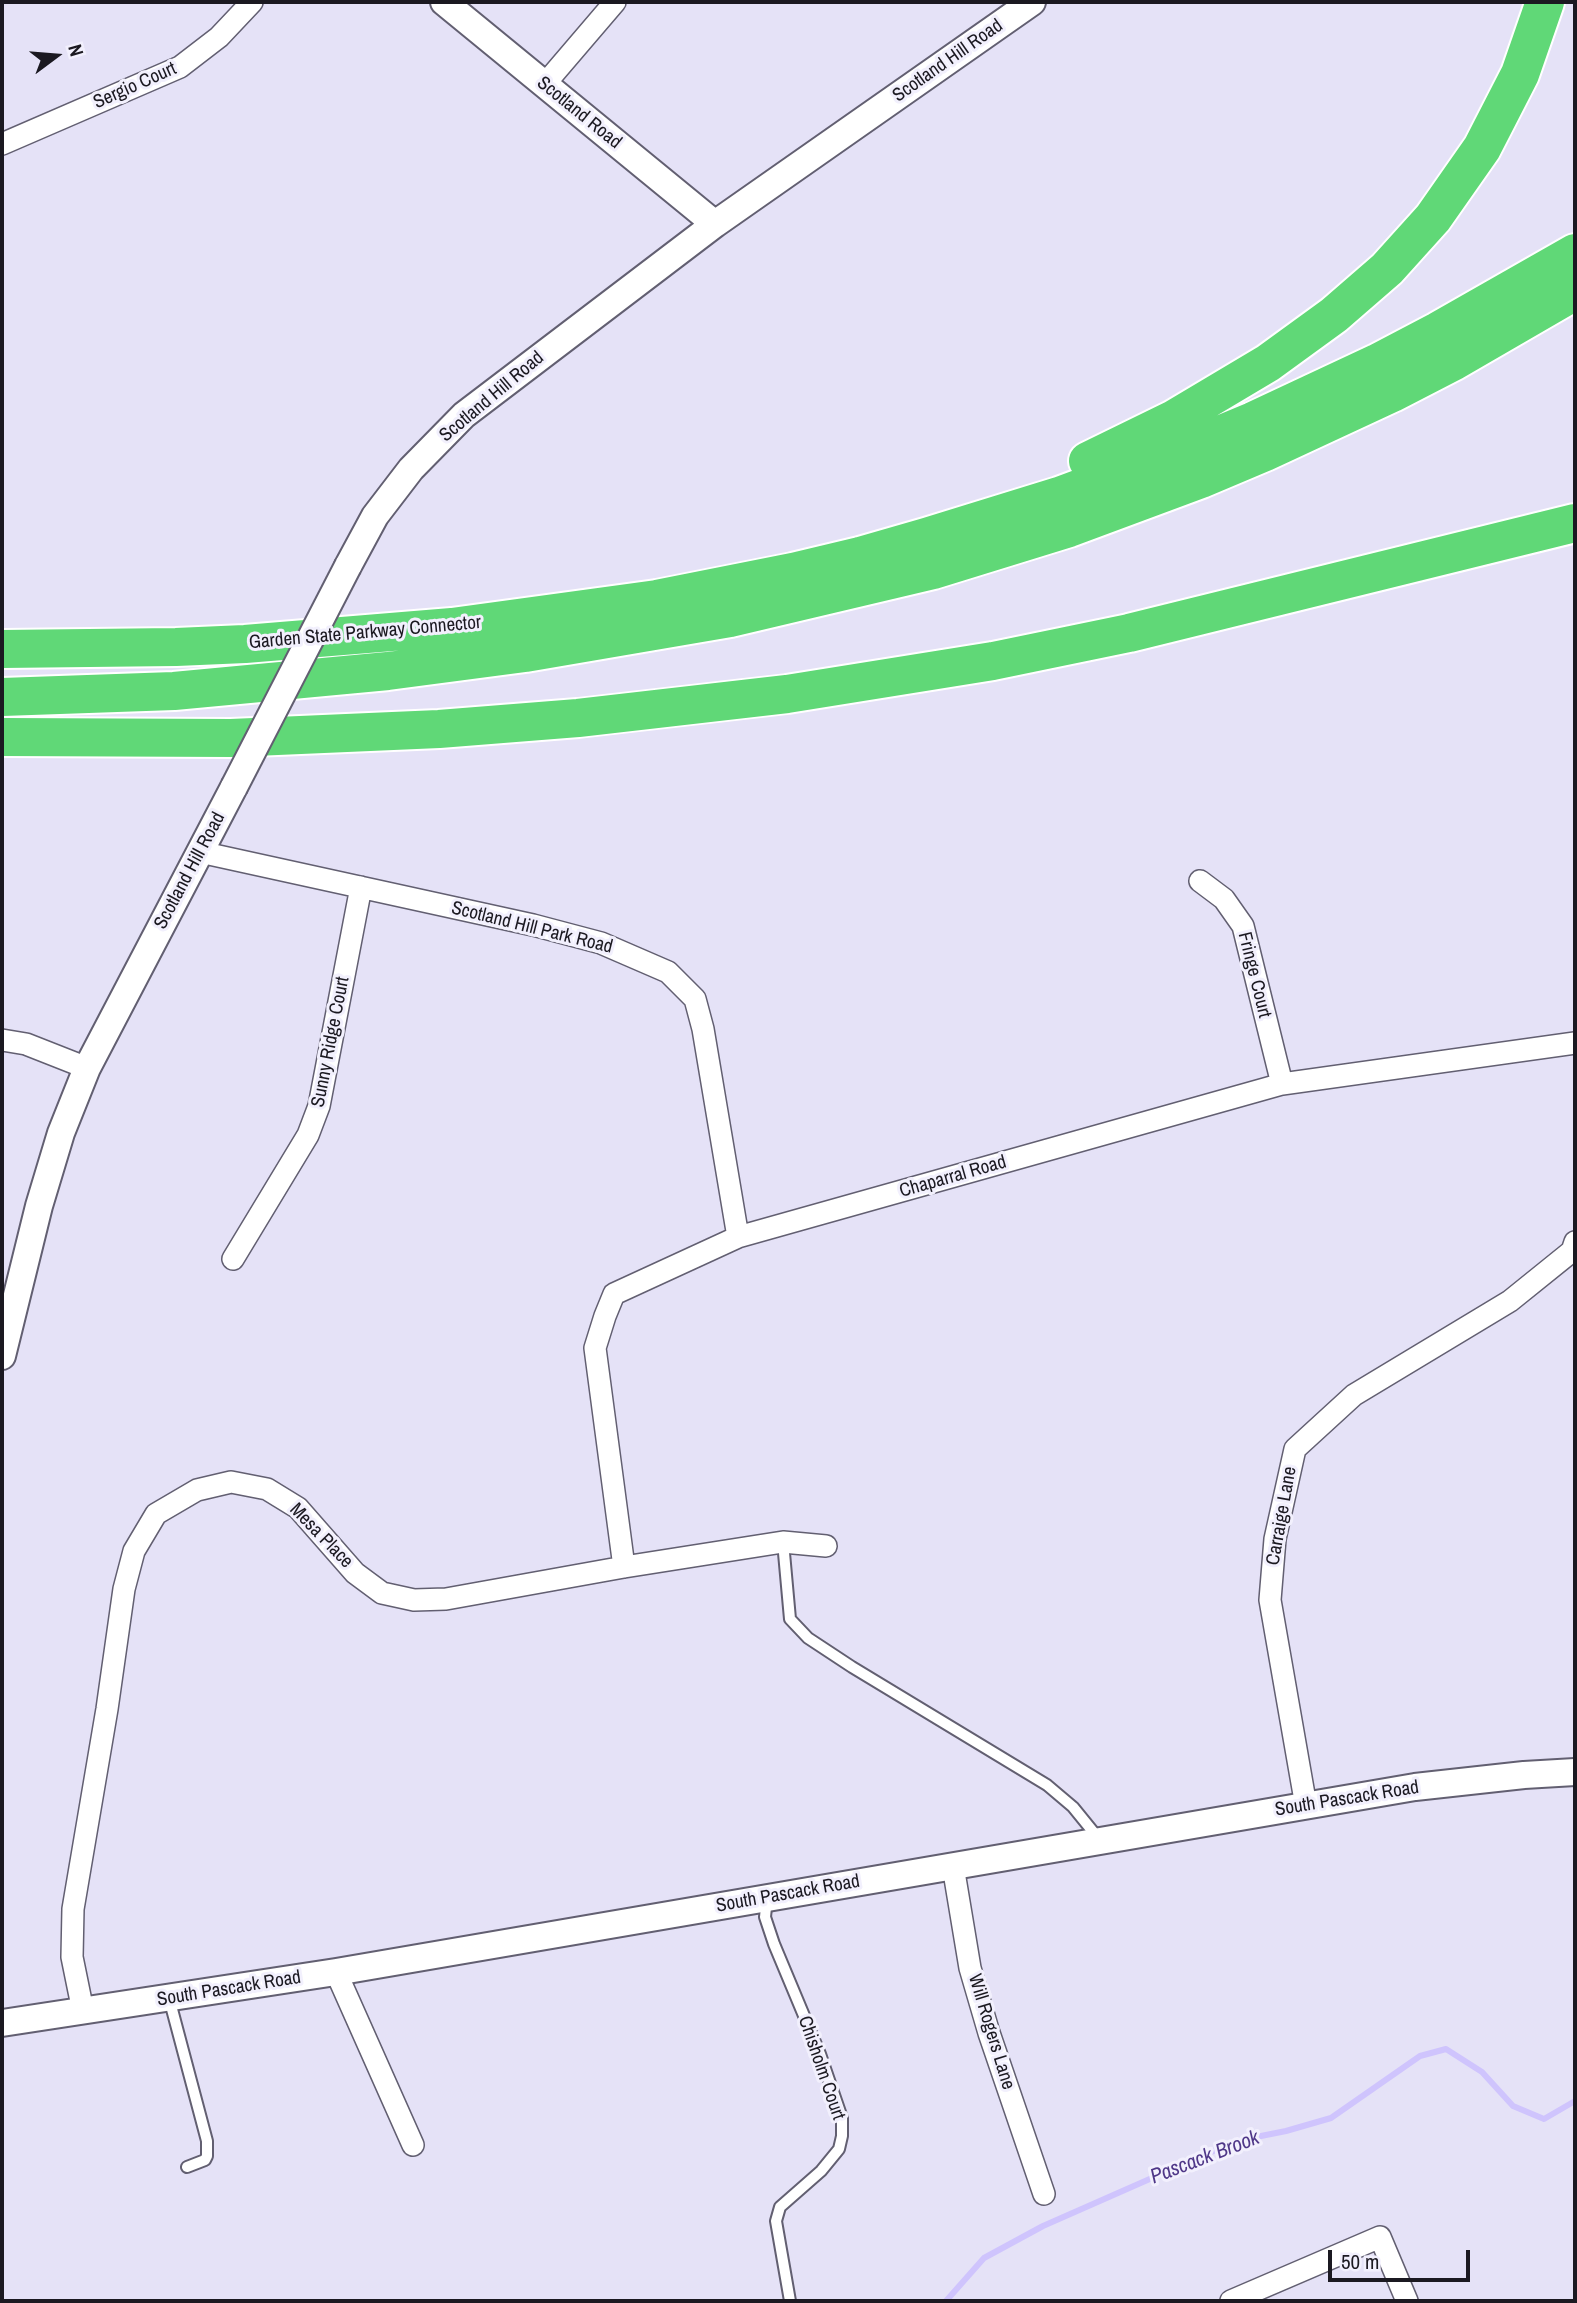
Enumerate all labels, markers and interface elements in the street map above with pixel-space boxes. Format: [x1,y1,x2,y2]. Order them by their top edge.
street label: Scotland Hill Road [889,15,1007,107]
north arrow [21,21,91,91]
text: N [62,41,90,59]
street label: Sergio Court [90,58,180,114]
street label: Scotland Road [532,72,626,154]
street label: Scotland Hill Road [435,347,549,447]
street label: Garden State Parkway Connector [248,611,482,655]
street label: Scotland Hill Road [150,809,230,933]
street label: Scotland Hill Park Road [449,897,615,959]
street label: Fringe Court [1232,930,1276,1020]
street label: Sunny Ridge Court [307,975,355,1109]
street label: Chaparral Road [897,1151,1009,1203]
street label: Carraige Lane [1262,1465,1302,1567]
street label: Mesa Place [285,1499,357,1573]
street label: South Pascack Road [1273,1776,1421,1822]
street label: South Pascack Road [714,1870,862,1918]
street label: South Pascack Road [155,1966,303,2012]
street label: Will Rogers Lane [963,1972,1019,2092]
street label: Chisholm Court [793,2013,849,2123]
water label: Pascack Brook [1147,2126,1263,2190]
scale bar [1332,2236,1474,2280]
text: 50 m [1341,2247,1379,2276]

